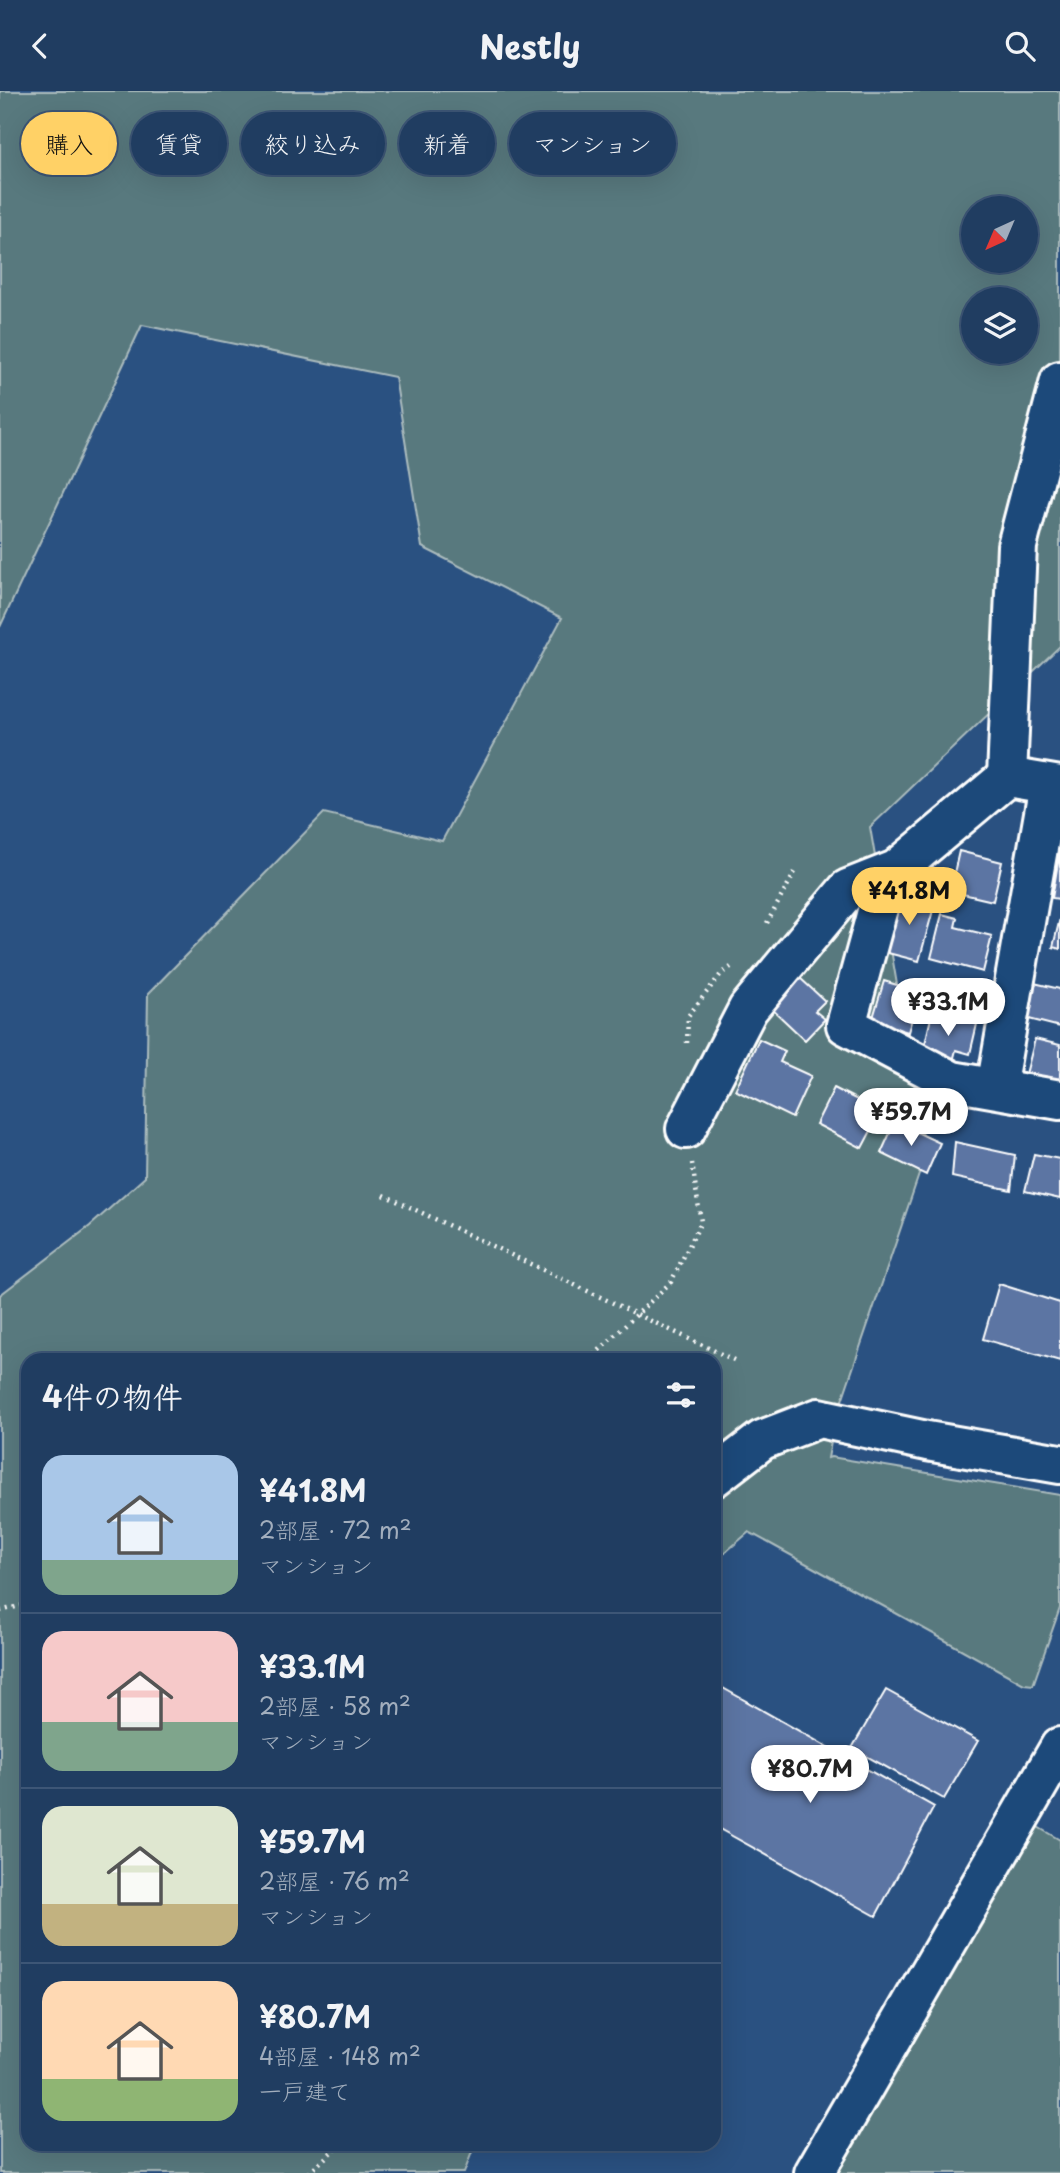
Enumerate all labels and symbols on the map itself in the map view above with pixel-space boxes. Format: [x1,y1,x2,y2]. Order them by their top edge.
north arrow [961,196,1038,273]
pin: ¥41.8M [852,867,966,927]
pin: ¥33.1M [891,979,1005,1038]
pin: ¥59.7M [854,1089,968,1148]
pin: ¥80.7M [753,1745,867,1805]

